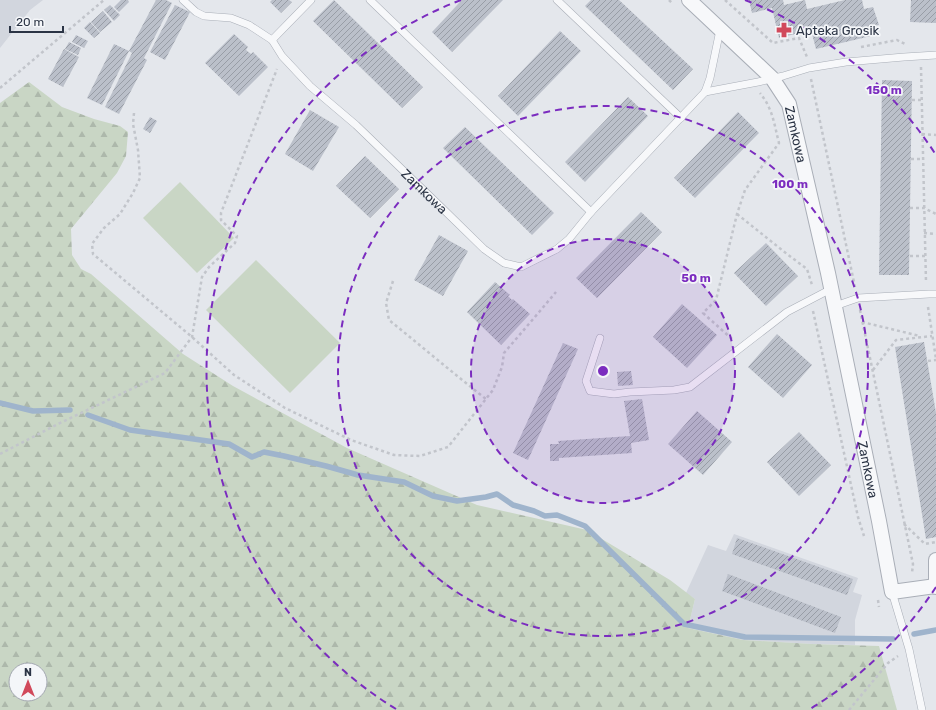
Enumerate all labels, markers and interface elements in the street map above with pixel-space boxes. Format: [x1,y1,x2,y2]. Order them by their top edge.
scale bar [10,8,63,34]
text: 20 m [16,15,44,29]
pharmacy icon: Apteka Grosik [775,21,793,39]
place label: Apteka Grosik [796,23,880,38]
text: 150 m [866,83,902,97]
street label: Zamkowa [782,104,810,164]
street label: Zamkowa [399,166,451,217]
text: 100 m [772,177,808,191]
text: 50 m [681,271,711,285]
centre of rings [596,364,610,378]
street label: Zamkowa [855,440,882,499]
north arrow [8,662,48,702]
text: N [24,666,32,679]

